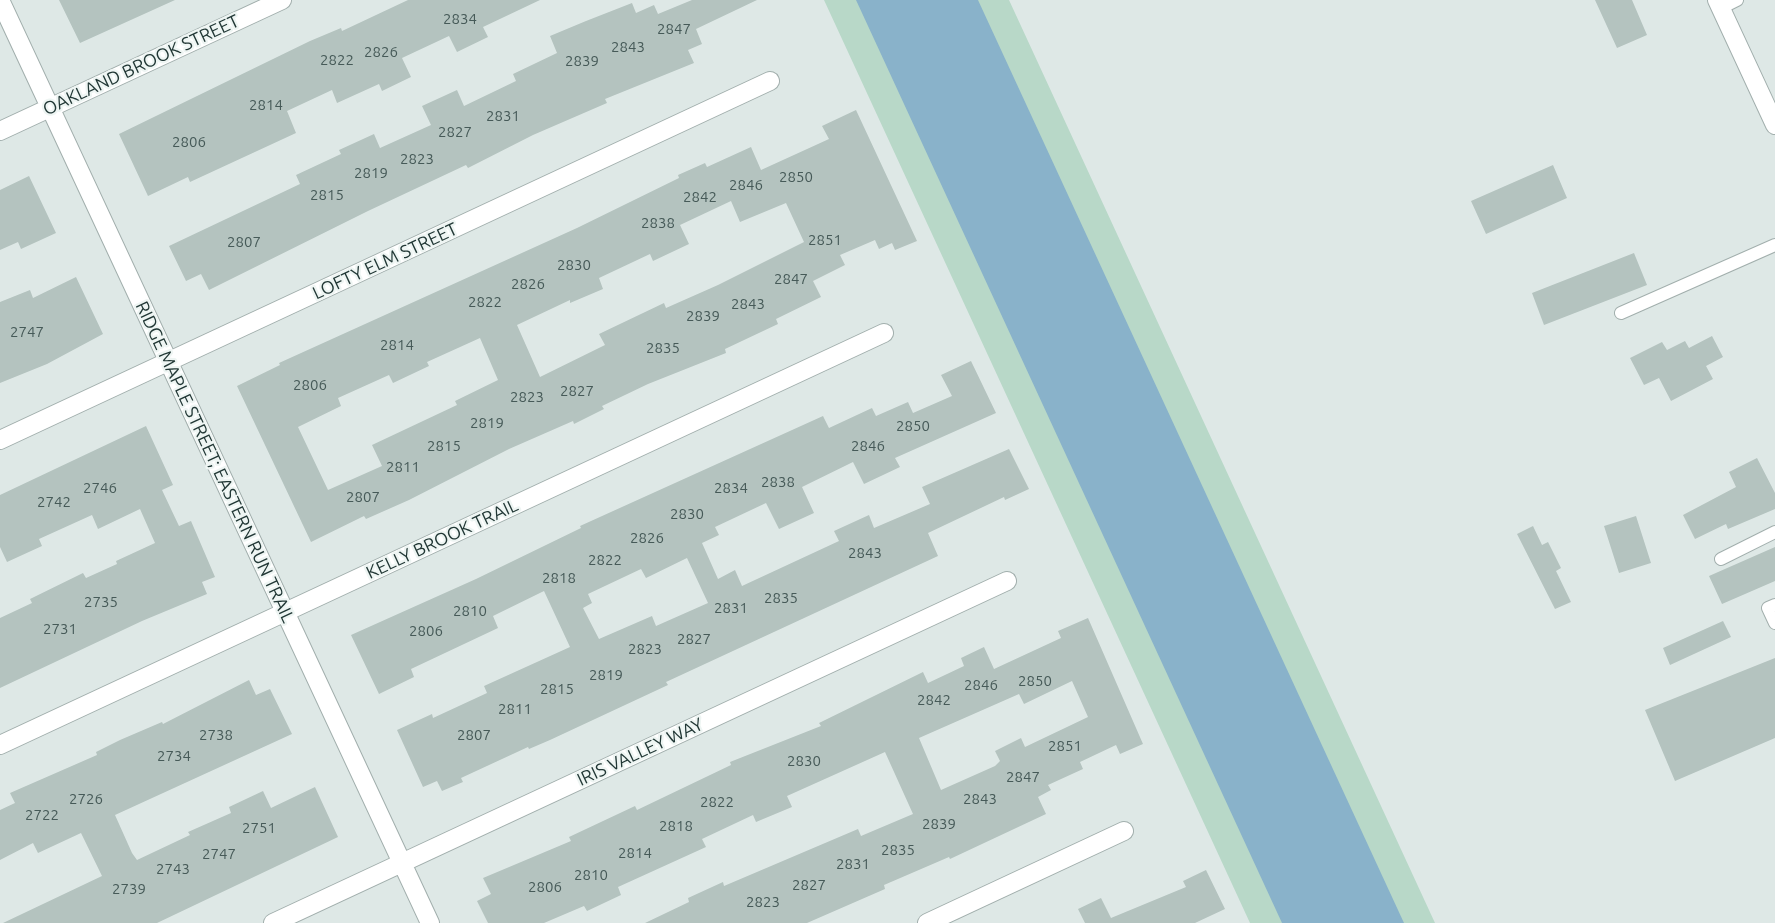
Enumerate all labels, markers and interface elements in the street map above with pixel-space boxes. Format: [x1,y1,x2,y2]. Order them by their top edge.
street label: OAKLAND BROOK STREET [39,10,243,120]
house number: 2834 [443,10,477,28]
house number: 2847 [657,20,691,38]
house number: 2843 [611,38,645,56]
house number: 2826 [364,43,398,61]
house number: 2822 [320,51,354,69]
house number: 2839 [565,52,599,70]
house number: 2814 [249,96,283,114]
house number: 2831 [486,107,520,125]
house number: 2827 [438,123,472,141]
house number: 2806 [172,133,206,151]
house number: 2823 [400,150,434,168]
house number: 2819 [354,164,388,182]
house number: 2850 [779,168,813,186]
house number: 2846 [729,176,763,194]
house number: 2815 [310,186,344,204]
house number: 2842 [683,188,717,206]
house number: 2838 [641,214,675,232]
street label: LOFTY ELM STREET [309,218,461,304]
house number: 2851 [808,231,842,249]
house number: 2807 [227,233,261,251]
house number: 2830 [557,256,591,274]
house number: 2847 [774,270,808,288]
house number: 2826 [511,275,545,293]
house number: 2822 [468,293,502,311]
house number: 2843 [731,295,765,313]
street label: RIDGE MAPLE STREET; EASTERN RUN TRAIL [131,298,299,626]
house number: 2839 [686,307,720,325]
house number: 2747 [10,323,44,341]
house number: 2814 [380,336,414,354]
house number: 2835 [646,339,680,357]
house number: 2806 [293,376,327,394]
house number: 2827 [560,382,594,400]
house number: 2823 [510,388,544,406]
house number: 2819 [470,414,504,432]
house number: 2850 [896,417,930,435]
house number: 2815 [427,437,461,455]
house number: 2846 [851,437,885,455]
house number: 2811 [386,458,420,476]
house number: 2838 [761,473,795,491]
house number: 2746 [83,479,117,497]
house number: 2834 [714,479,748,497]
house number: 2807 [346,488,380,506]
house number: 2742 [37,493,71,511]
street label: KELLY BROOK TRAIL [363,494,521,584]
house number: 2830 [670,505,704,523]
house number: 2826 [630,529,664,547]
house number: 2843 [848,544,882,562]
house number: 2822 [588,551,622,569]
house number: 2818 [542,569,576,587]
house number: 2835 [764,589,798,607]
house number: 2735 [84,593,118,611]
house number: 2831 [714,599,748,617]
house number: 2810 [453,602,487,620]
house number: 2731 [43,620,77,638]
house number: 2806 [409,622,443,640]
house number: 2827 [677,630,711,648]
house number: 2823 [628,640,662,658]
house number: 2819 [589,666,623,684]
house number: 2850 [1018,672,1052,690]
house number: 2846 [964,676,998,694]
house number: 2815 [540,680,574,698]
house number: 2842 [917,691,951,709]
house number: 2811 [498,700,532,718]
street label: IRIS VALLEY WAY [574,713,706,791]
house number: 2738 [199,726,233,744]
house number: 2807 [457,726,491,744]
house number: 2851 [1048,737,1082,755]
house number: 2734 [157,747,191,765]
house number: 2830 [787,752,821,770]
house number: 2847 [1006,768,1040,786]
house number: 2726 [69,790,103,808]
house number: 2843 [963,790,997,808]
house number: 2822 [700,793,734,811]
house number: 2722 [25,806,59,824]
house number: 2839 [922,815,956,833]
house number: 2818 [659,817,693,835]
house number: 2751 [242,819,276,837]
house number: 2835 [881,841,915,859]
house number: 2814 [618,844,652,862]
house number: 2747 [202,845,236,863]
house number: 2831 [836,855,870,873]
house number: 2743 [156,860,190,878]
house number: 2810 [574,866,608,884]
house number: 2827 [792,876,826,894]
house number: 2806 [528,878,562,896]
house number: 2739 [112,880,146,898]
house number: 2823 [746,893,780,911]

